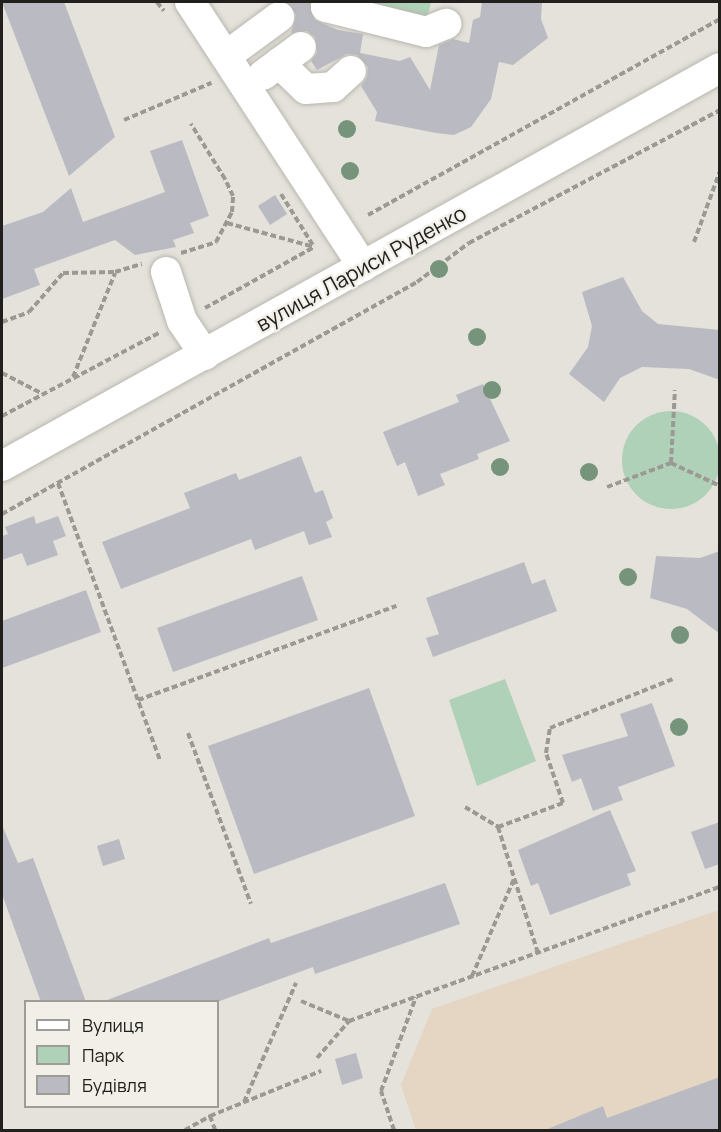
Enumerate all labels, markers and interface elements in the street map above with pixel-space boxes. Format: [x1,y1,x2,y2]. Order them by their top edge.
street label: вулиця Лариси Руденко [251,200,471,336]
legend [24,1000,219,1108]
text: Вулиця [82,1013,144,1037]
text: Парк [82,1043,124,1067]
text: Будівля [82,1073,147,1097]

